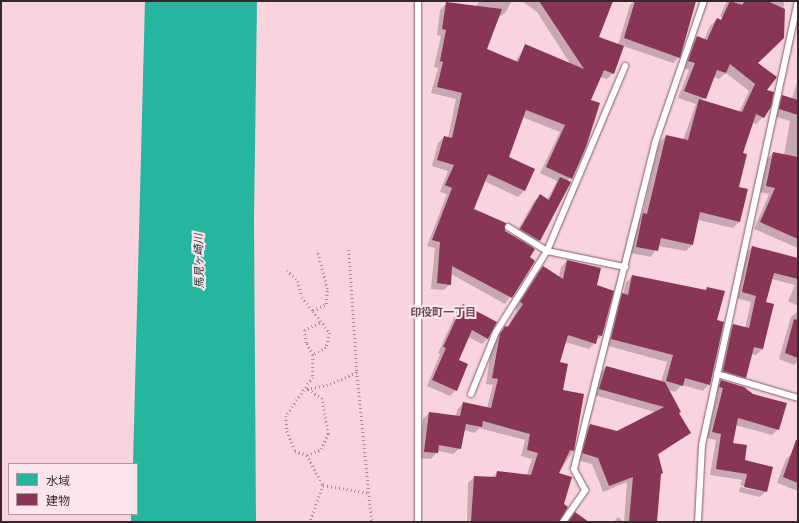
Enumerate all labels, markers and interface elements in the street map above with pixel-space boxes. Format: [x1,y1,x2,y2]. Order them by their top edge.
water label: 馬見ヶ崎川 [192,233,206,289]
district label: 印役町一丁目 [410,305,476,319]
legend [8,463,138,515]
text: 水域 [46,474,70,488]
text: 建物 [46,494,70,508]

